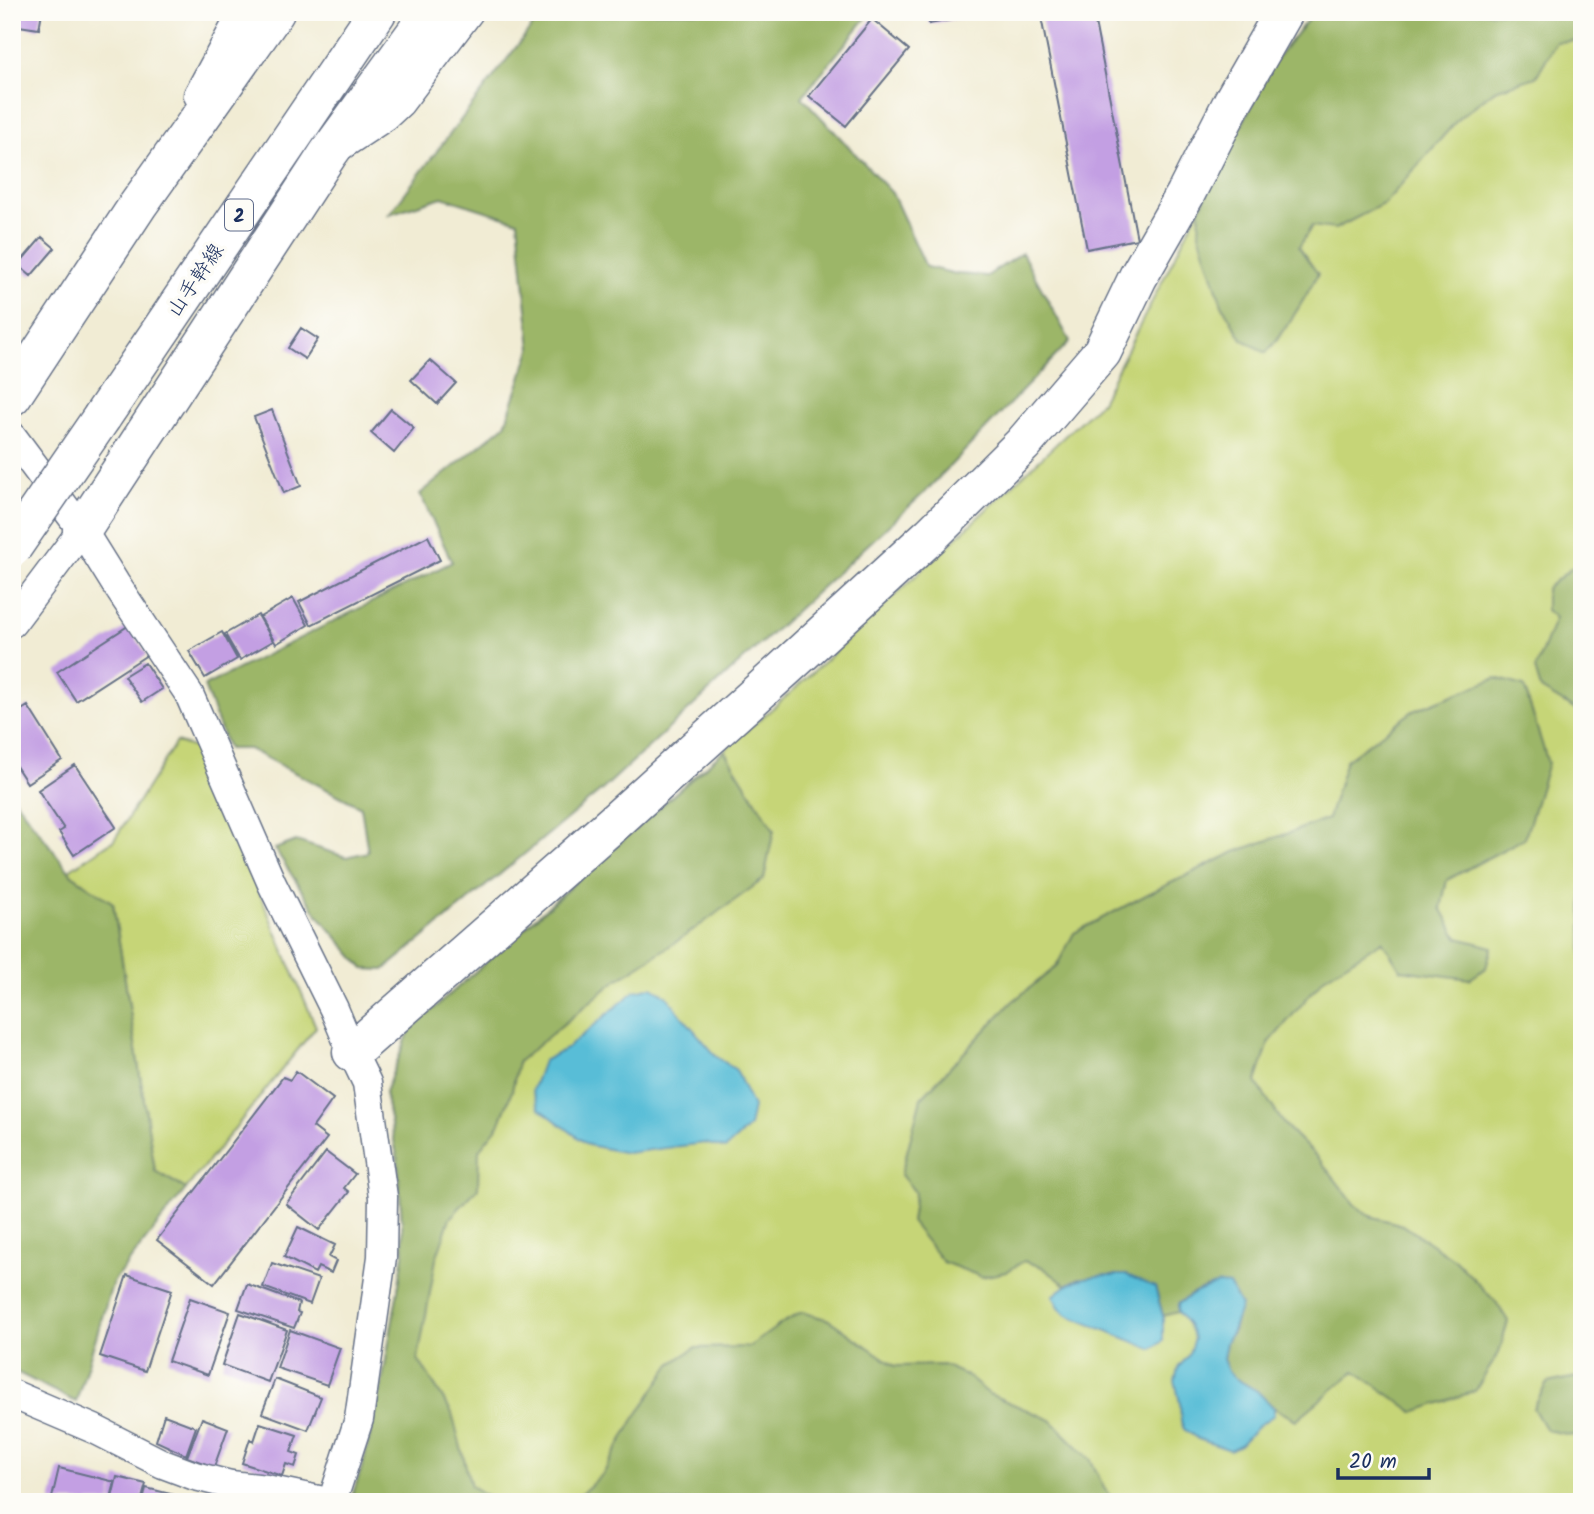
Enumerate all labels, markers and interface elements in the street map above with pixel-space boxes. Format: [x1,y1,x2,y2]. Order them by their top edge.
road number: 2 [225,200,253,230]
street label: 山手幹線 [159,237,233,325]
scale bar [1338,1437,1430,1481]
text: 20 m [1349,1446,1397,1479]

